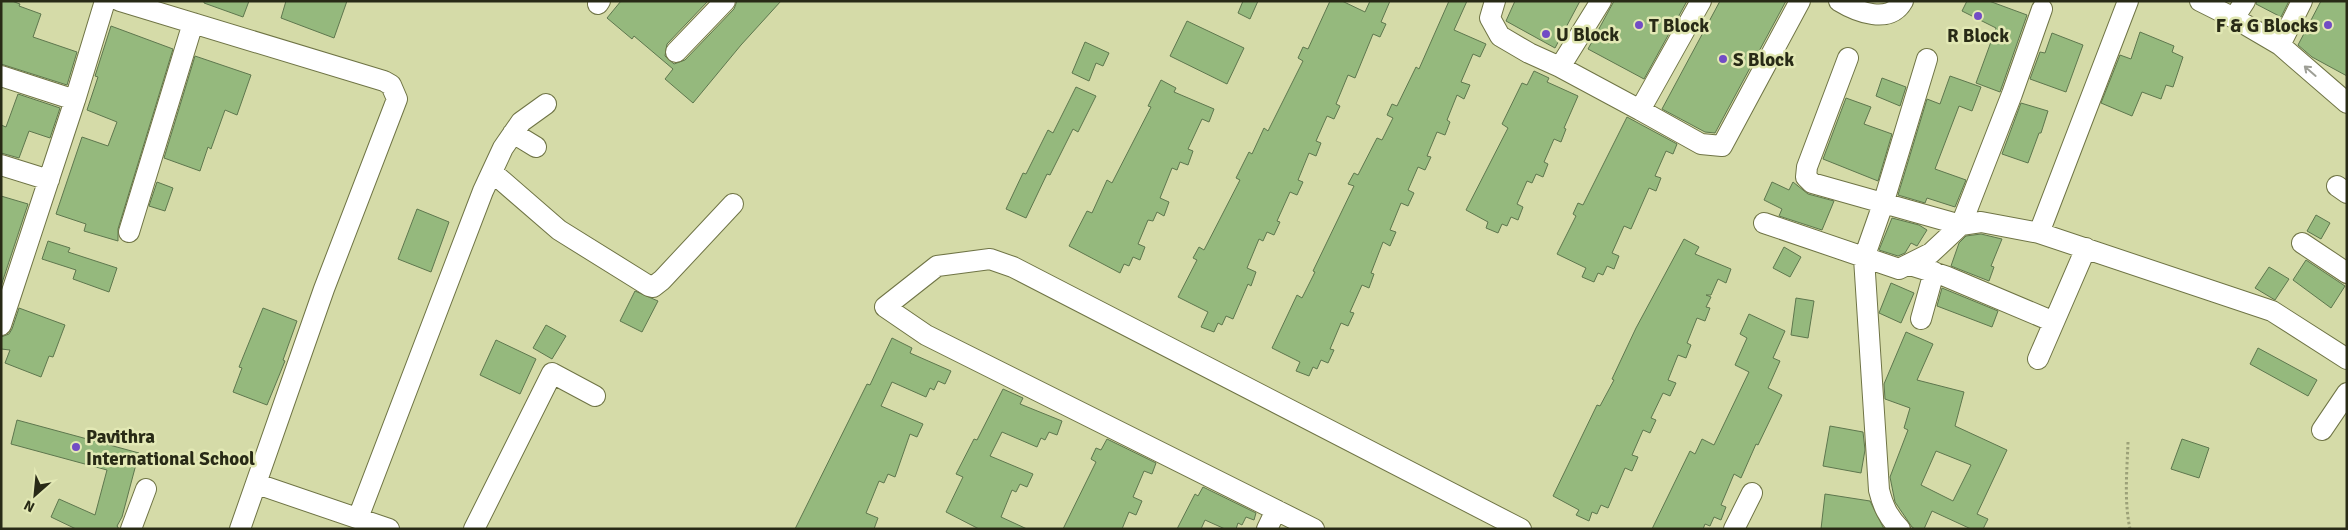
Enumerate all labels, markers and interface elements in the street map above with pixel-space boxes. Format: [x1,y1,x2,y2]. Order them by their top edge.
marker: R Block [1972,10,1984,22]
place label: T Block [1649,14,1709,38]
place label: F & G Blocks [2216,14,2318,38]
marker: T Block [1633,19,1645,31]
marker: F & G Blocks [2322,19,2334,31]
place label: U Block [1556,23,1619,47]
place label: R Block [1947,24,2009,48]
marker: U Block [1540,28,1552,40]
place label: S Block [1733,48,1794,72]
marker: S Block [1717,53,1729,65]
one-way arrow [2304,65,2317,76]
place label: Pavithra International School [86,425,255,471]
marker: Pavithra International School [70,441,82,453]
north arrow [10,470,60,520]
text: N [21,496,38,516]

